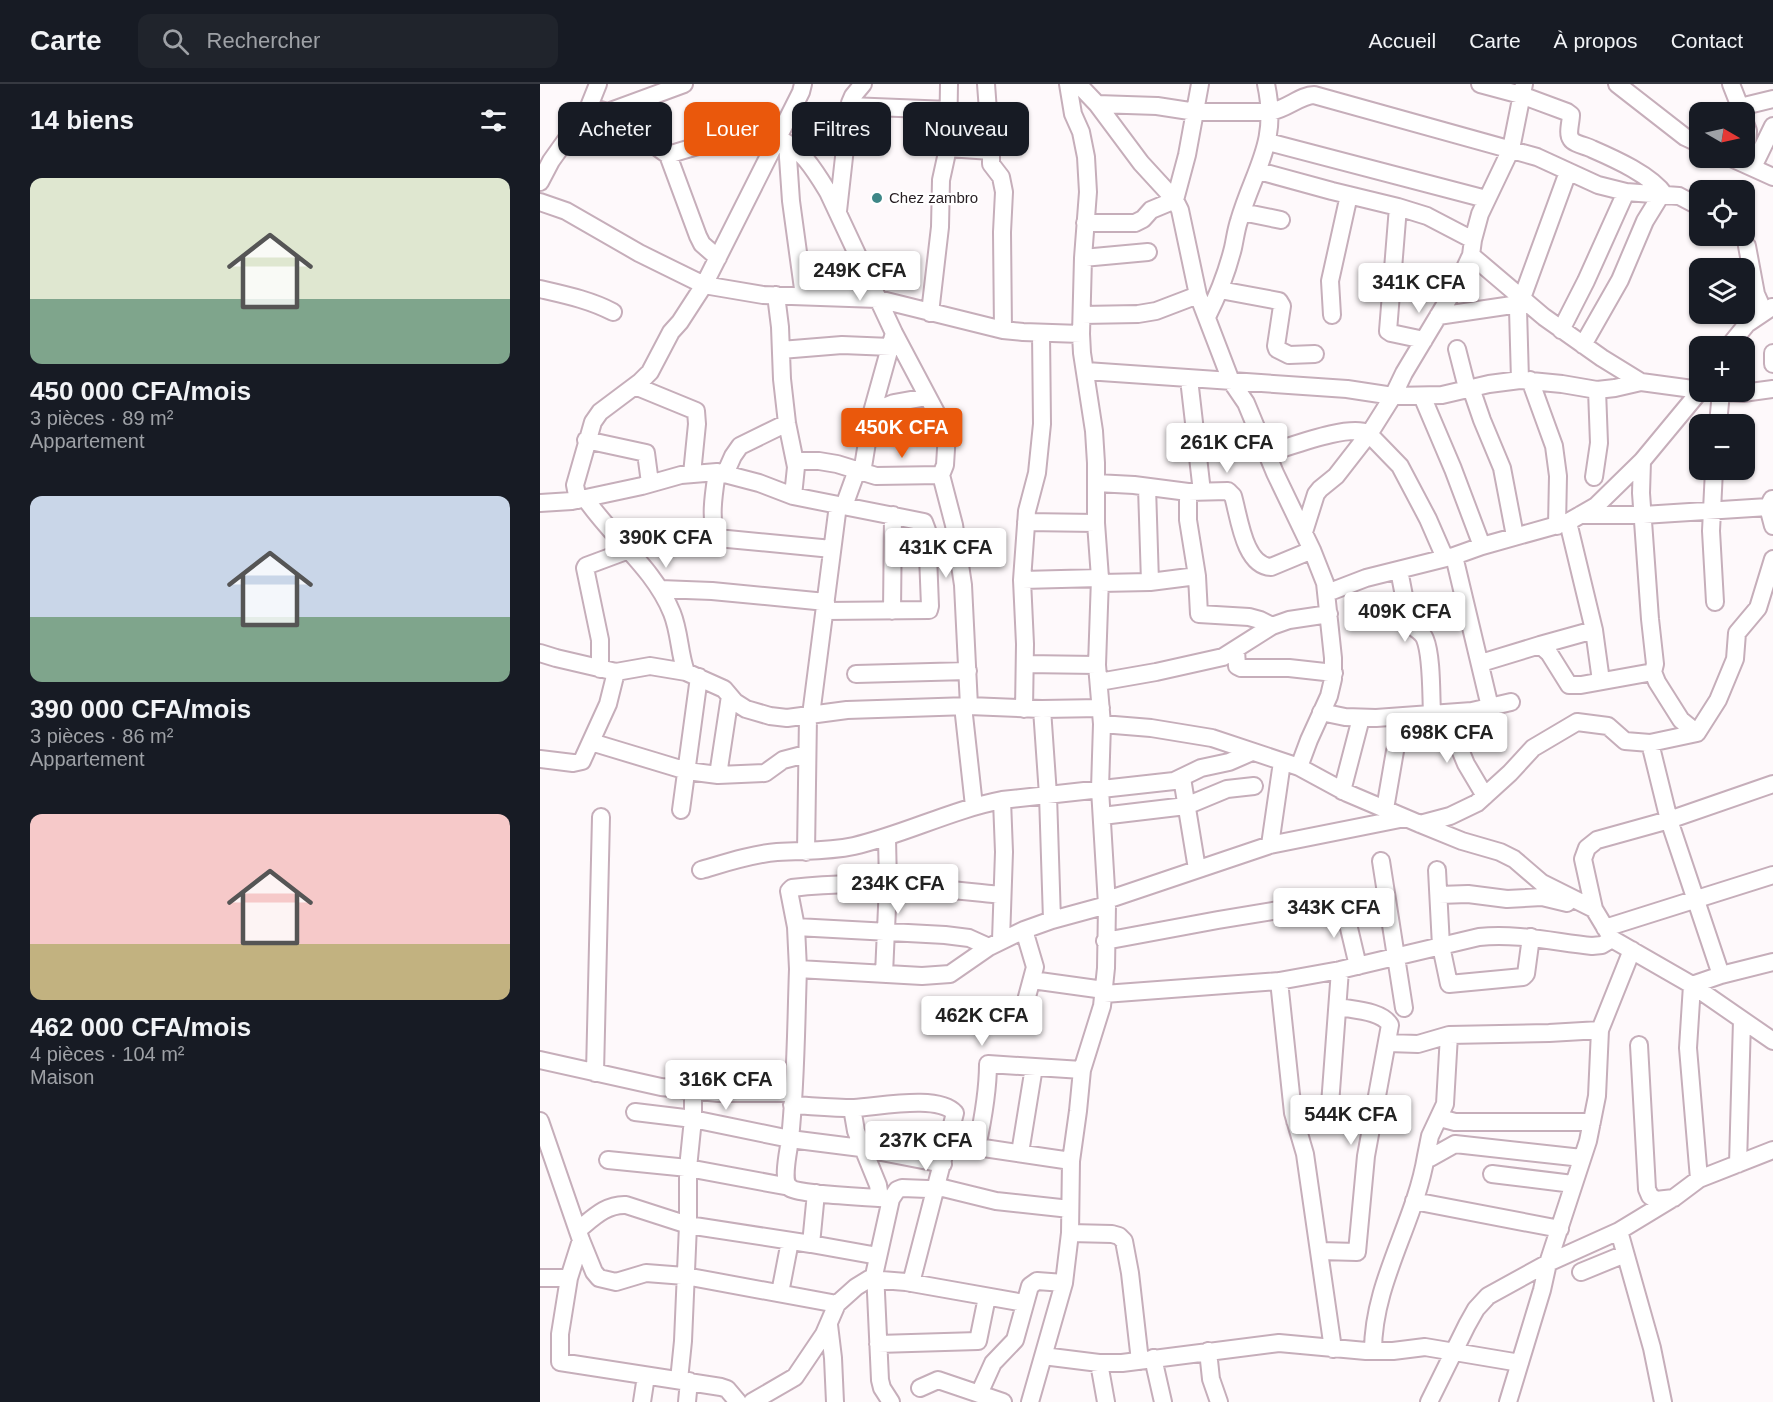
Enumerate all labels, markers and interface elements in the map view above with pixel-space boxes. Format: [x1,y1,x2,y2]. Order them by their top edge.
search box [138,14,558,68]
text: Carte [30,25,102,56]
icon: search [159,25,192,58]
text: Rechercher [207,28,320,53]
text: Accueil [1369,29,1436,52]
text: Carte [1469,29,1521,52]
text: À propos [1554,29,1638,52]
text: Contact [1671,29,1743,52]
chip: Acheter [558,102,672,156]
chip: Louer [684,102,780,156]
chip: Filtres [792,102,891,156]
chip: Nouveau [903,102,1029,156]
north arrow [1689,102,1755,168]
map controls [1689,102,1755,480]
icon: filters [477,104,510,137]
text: 14 biens [30,105,134,135]
button: locate [1689,180,1755,246]
place label: Chez zambro [889,189,978,206]
marker: Chez zambro [870,191,884,205]
icon: home [216,217,324,325]
pin: 249K CFA [798,251,922,302]
button: layers [1689,258,1755,324]
text: 249K CFA [813,259,907,281]
pin: 341K CFA [1357,263,1481,314]
text: 341K CFA [1372,271,1466,293]
button: + [1689,336,1755,402]
text: 450 000 CFA/mois [30,376,251,406]
text: 3 pièces · 89 m² [30,407,173,429]
pin: 450K CFA [840,408,964,459]
button: − [1689,414,1755,480]
text: 450K CFA [855,416,949,438]
pin: 261K CFA [1165,423,1289,474]
text: Appartement [30,430,145,452]
text: 261K CFA [1180,431,1274,453]
pin: 390K CFA [604,518,728,569]
text: 390K CFA [619,526,713,548]
pin: 431K CFA [884,528,1008,579]
icon: home [216,535,324,643]
text: 431K CFA [899,536,993,558]
pin: 409K CFA [1343,592,1467,643]
text: 409K CFA [1358,600,1452,622]
text: 390 000 CFA/mois [30,694,251,724]
pin: 698K CFA [1385,713,1509,764]
text: 698K CFA [1400,721,1494,743]
text: 3 pièces · 86 m² [30,725,173,747]
text: Appartement [30,748,145,770]
icon: home [216,853,324,961]
pin: 234K CFA [836,864,960,915]
text: 234K CFA [851,872,945,894]
pin: 343K CFA [1272,888,1396,939]
text: 343K CFA [1287,896,1381,918]
pin: 462K CFA [920,996,1044,1047]
text: 462K CFA [935,1004,1029,1026]
text: 462 000 CFA/mois [30,1012,251,1042]
text: 4 pièces · 104 m² [30,1043,185,1065]
pin: 316K CFA [664,1060,788,1111]
text: Maison [30,1066,94,1088]
text: 316K CFA [679,1068,773,1090]
pin: 544K CFA [1289,1095,1413,1146]
text: 544K CFA [1304,1103,1398,1125]
pin: 237K CFA [864,1121,988,1172]
text: 237K CFA [879,1129,973,1151]

